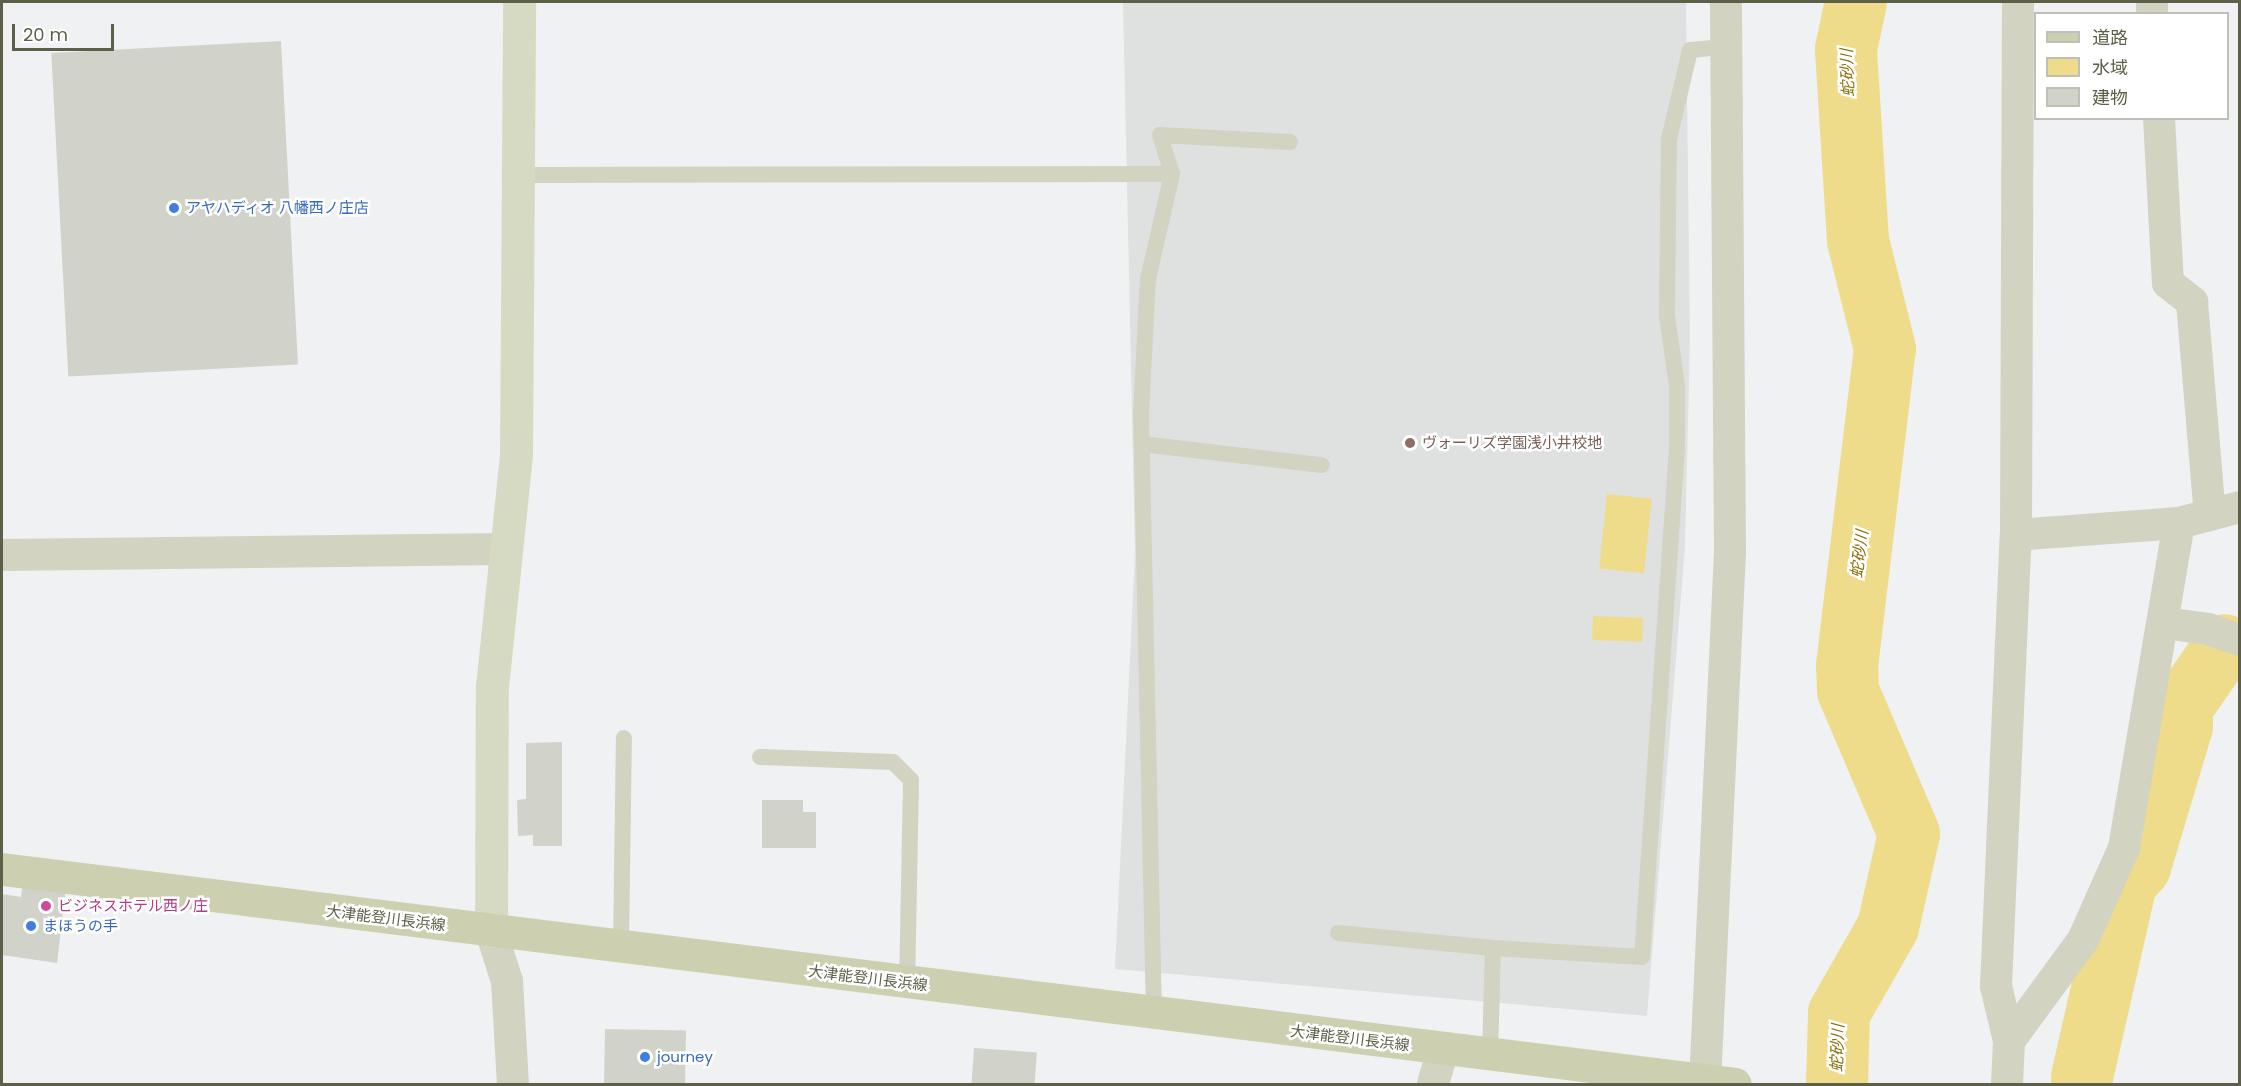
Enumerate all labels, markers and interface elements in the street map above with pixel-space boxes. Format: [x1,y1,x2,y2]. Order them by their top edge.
scale bar [15,12,117,50]
legend [2034,12,2229,120]
text: 20 m [23,22,68,47]
text: 道路 [2092,25,2128,50]
water label: 蛇砂川 [1838,49,1858,97]
text: 水域 [2092,55,2128,80]
text: 建物 [2092,85,2128,110]
place label: アヤハディオ 八幡西ノ庄店 [186,199,370,217]
marker: アヤハディオ 八幡西ノ庄店 [167,201,181,215]
place label: ヴォーリズ学園浅小井校地 [1422,434,1602,452]
marker: ヴォーリズ学園浅小井校地 [1403,436,1417,450]
water label: 蛇砂川 [1848,529,1872,579]
place label: ビジネスホテル西ノ庄 [58,897,208,915]
marker: ビジネスホテル西ノ庄 [39,899,53,913]
street label: 大津能登川長浜線 [325,902,447,934]
place label: まほうの手 [43,917,118,935]
marker: まほうの手 [24,919,38,933]
street label: 大津能登川長浜線 [807,962,929,994]
street label: 大津能登川長浜線 [1289,1022,1411,1054]
water label: 蛇砂川 [1828,1024,1848,1072]
place label: journey [657,1048,713,1066]
marker: journey [638,1050,652,1064]

